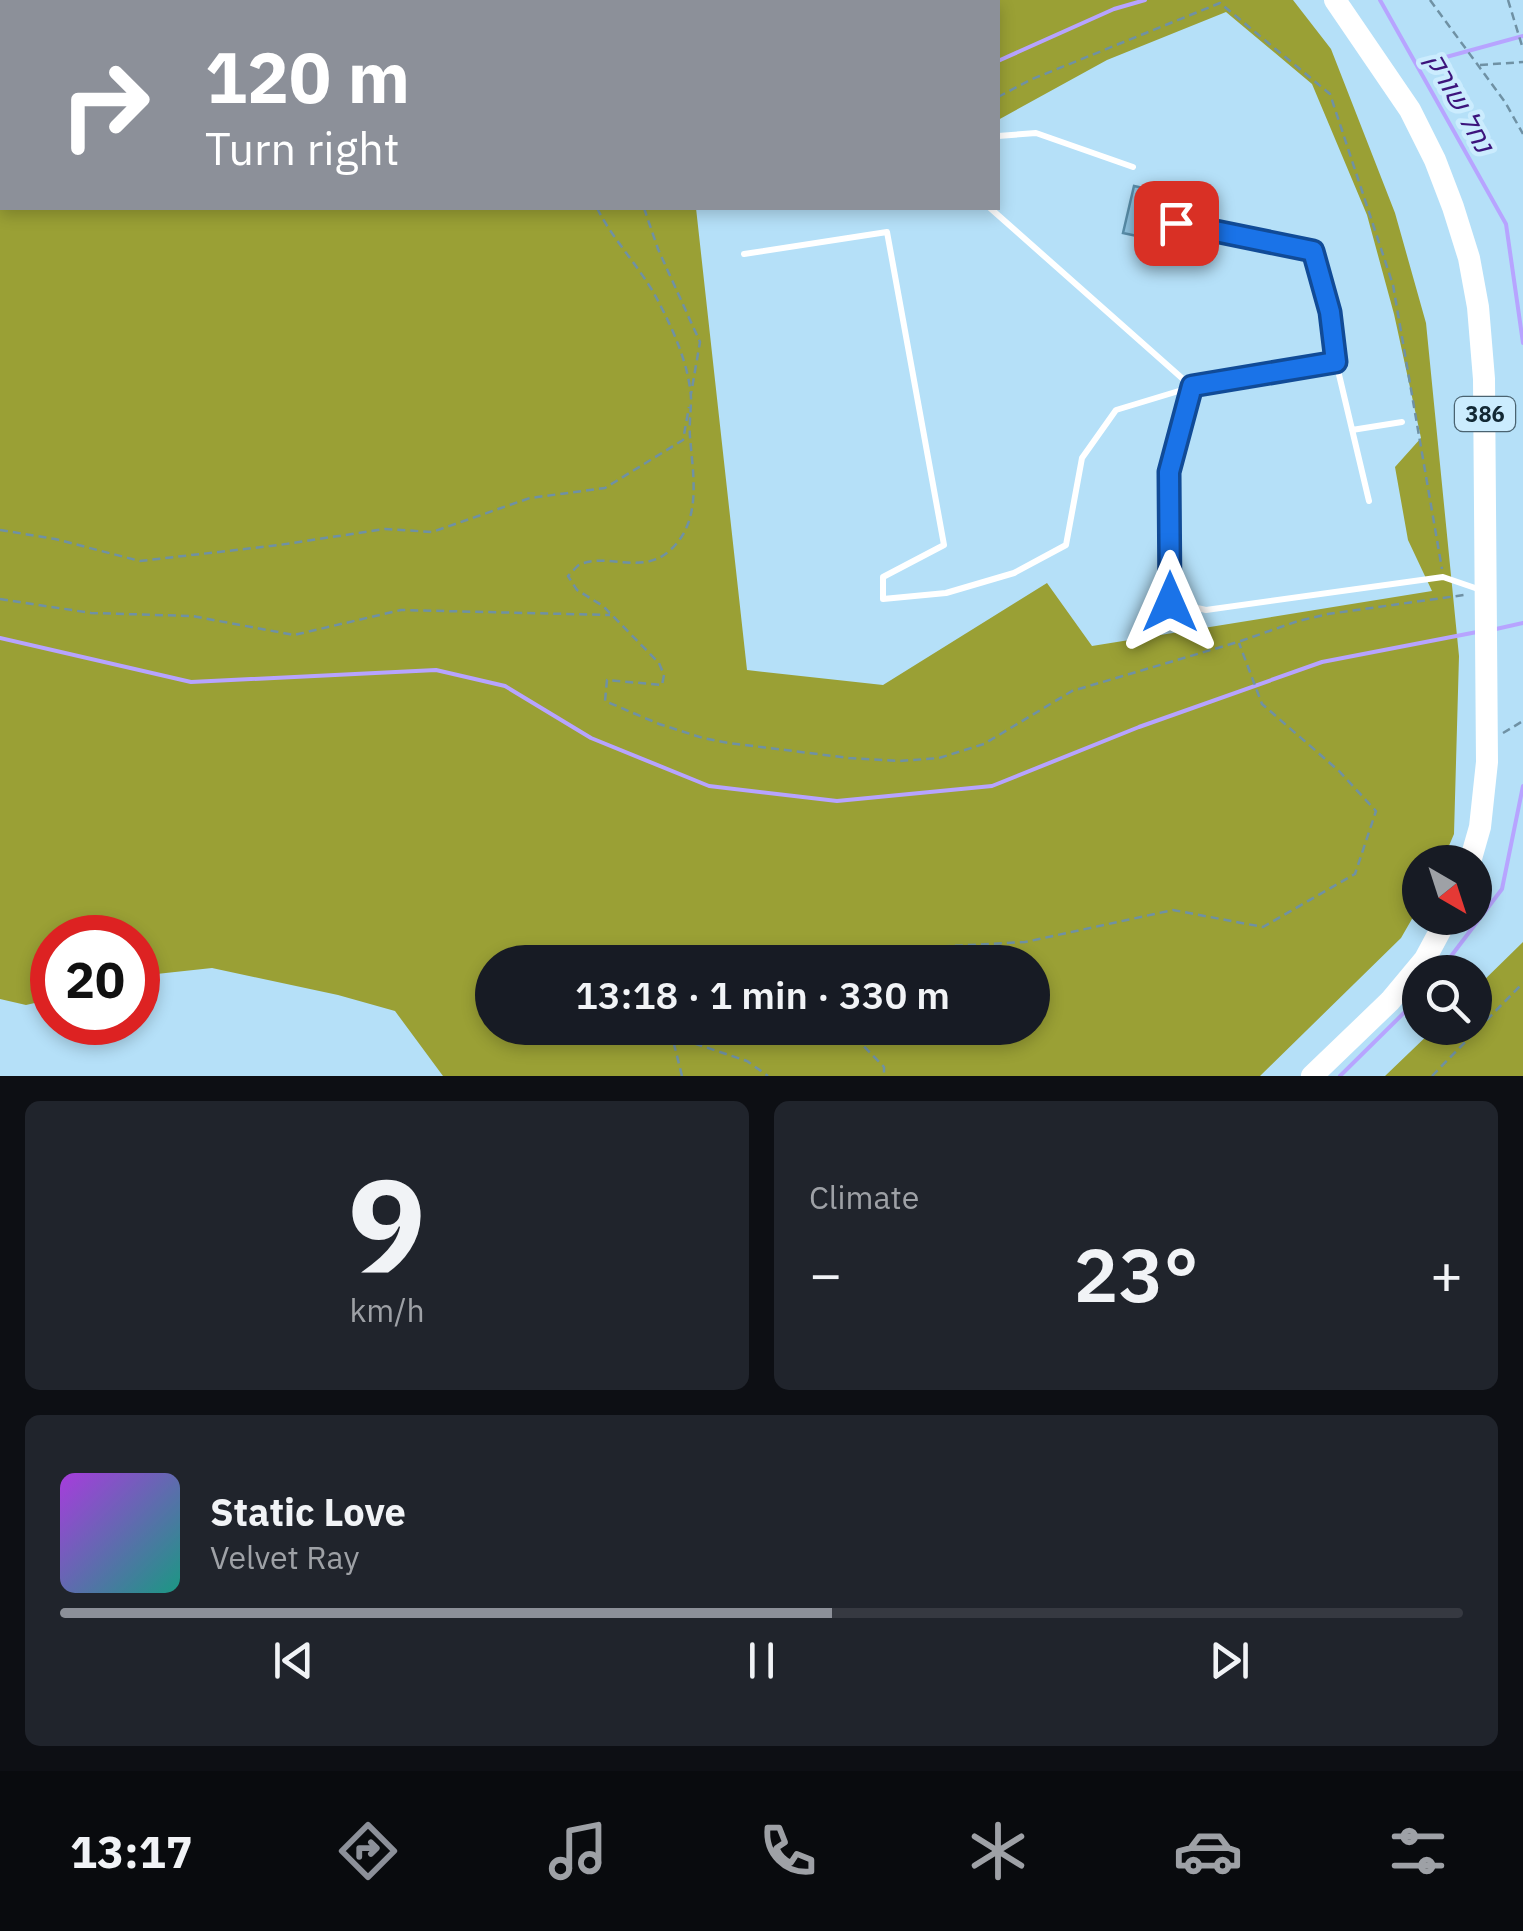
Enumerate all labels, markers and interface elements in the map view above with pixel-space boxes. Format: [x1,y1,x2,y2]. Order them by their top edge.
text: 120 m [205,31,410,122]
icon: right [40,40,170,170]
water label: נחל שורק [1418,45,1504,160]
text: Turn right [205,119,400,177]
pin [1134,181,1219,266]
icon: arrive [1149,196,1204,251]
road number: 386 [1455,397,1515,431]
position arrow [1118,550,1222,654]
north arrow [1402,845,1492,935]
map controls [1402,845,1492,1045]
speed limit sign: 20 [30,915,160,1045]
button: search [1402,955,1492,1045]
text: 13:18 · 1 min · 330 m [575,970,950,1019]
text: 9 [348,1139,426,1308]
text: Climate [809,1176,919,1218]
text: 23° [1073,1225,1199,1323]
text: − [809,1238,842,1309]
text: + [1430,1238,1463,1309]
text: km/h [349,1289,425,1331]
text: Static Love [210,1487,406,1536]
text: Velvet Ray [210,1536,359,1578]
icon: previous [266,1633,321,1688]
icon: pause [734,1633,789,1688]
icon: next [1202,1633,1257,1688]
icon: directions [333,1816,403,1886]
icon: music [543,1816,613,1886]
icon: phone [753,1816,823,1886]
icon: climate [963,1816,1033,1886]
icon: car [1173,1816,1243,1886]
icon: filters [1383,1816,1453,1886]
text: 13:17 [70,1822,193,1880]

